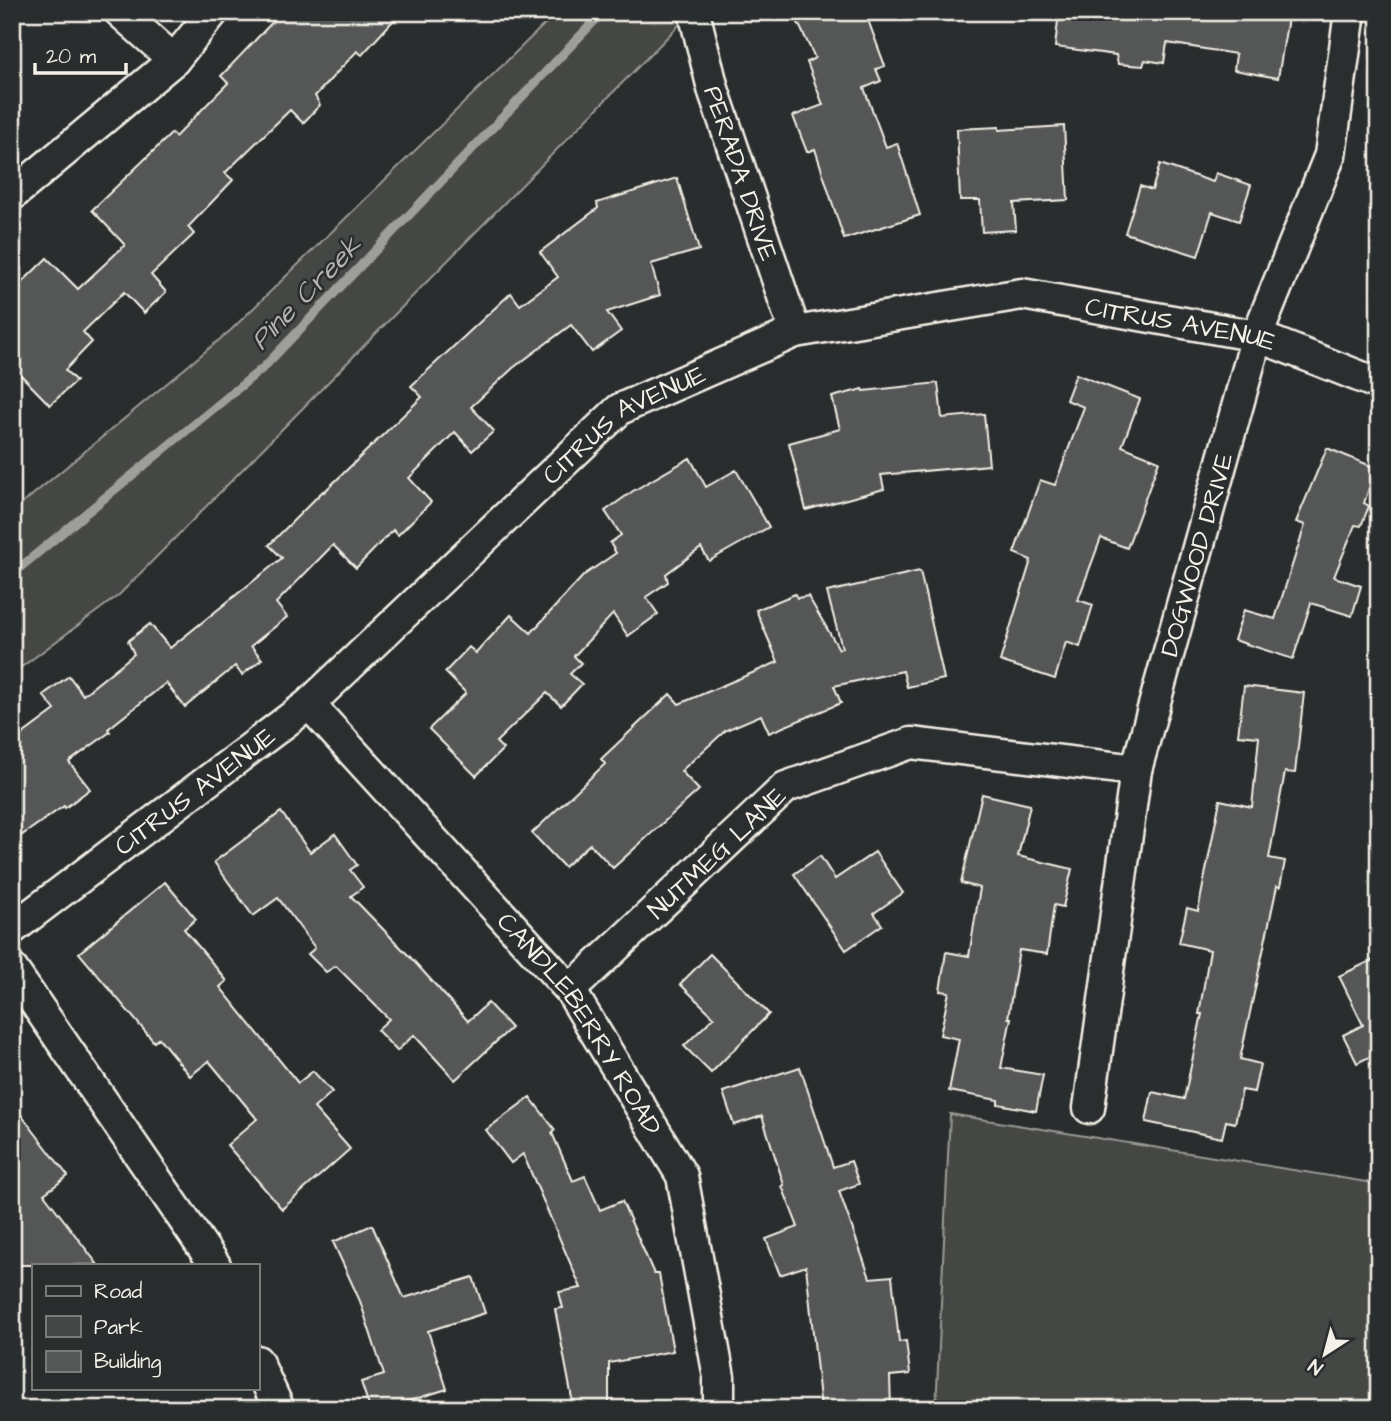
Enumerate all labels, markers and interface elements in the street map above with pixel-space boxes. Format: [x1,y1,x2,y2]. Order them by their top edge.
scale bar [35,32,126,76]
text: 20 m [46,42,97,71]
street label: PERADA DRIVE [694,81,787,265]
water label: Pine Creek [242,227,371,359]
street label: CITRUS AVENUE [1082,289,1281,361]
street label: CITRUS AVENUE [534,357,711,493]
street label: DOGWOOD DRIVE [1152,449,1243,661]
street label: CITRUS AVENUE [107,719,283,864]
street label: NUTMEG LANE [640,779,795,927]
street label: CANDLEBERRY ROAD [488,904,670,1142]
legend [32,1264,259,1390]
text: Road [94,1277,142,1306]
text: Park [94,1313,143,1342]
north arrow [1290,1320,1360,1390]
text: Building [94,1347,162,1378]
text: N [1303,1352,1329,1381]

